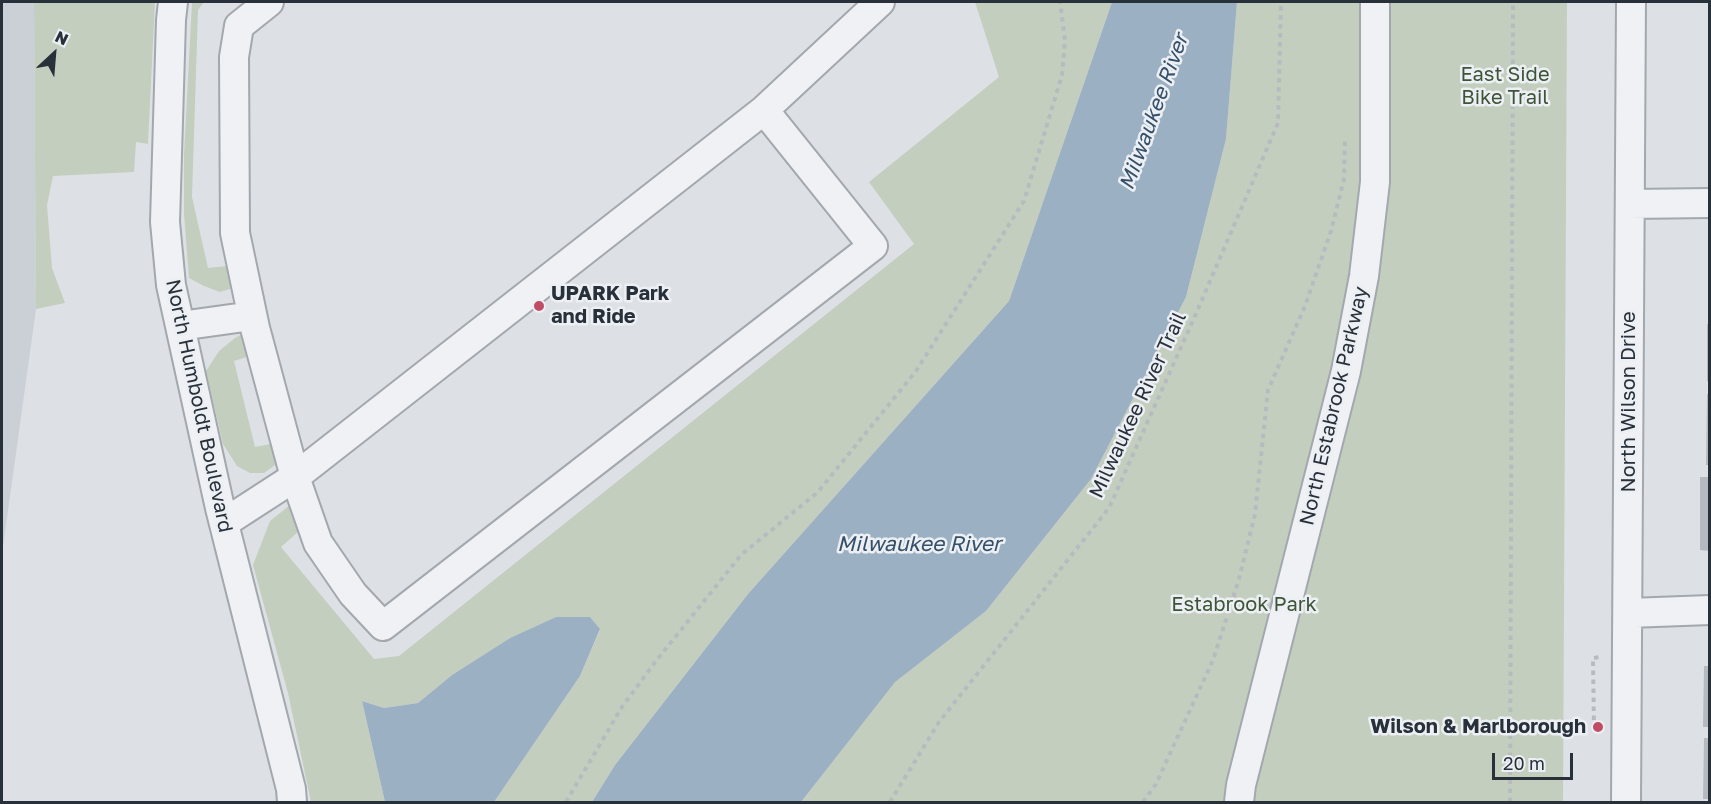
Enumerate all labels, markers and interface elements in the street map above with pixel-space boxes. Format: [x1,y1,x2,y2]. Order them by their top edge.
north arrow [24,24,84,84]
text: N [52,26,72,49]
water label: Milwaukee River [1114,31,1194,193]
park label: East Side Bike Trail [1461,63,1549,110]
street label: North Humboldt Boulevard [160,277,238,535]
place label: UPARK Park and Ride [551,282,669,329]
street label: North Estabrook Parkway [1295,284,1373,528]
marker: UPARK Park and Ride [532,299,546,313]
street label: Milwaukee River Trail [1084,308,1192,502]
street label: North Wilson Drive [1617,311,1641,493]
water label: Milwaukee River [837,531,1001,557]
park label: Estabrook Park [1171,593,1317,617]
place label: Wilson & Marlborough [1370,715,1586,739]
marker: Wilson & Marlborough [1591,720,1605,734]
scale bar [1495,741,1576,779]
text: 20 m [1503,752,1545,774]

